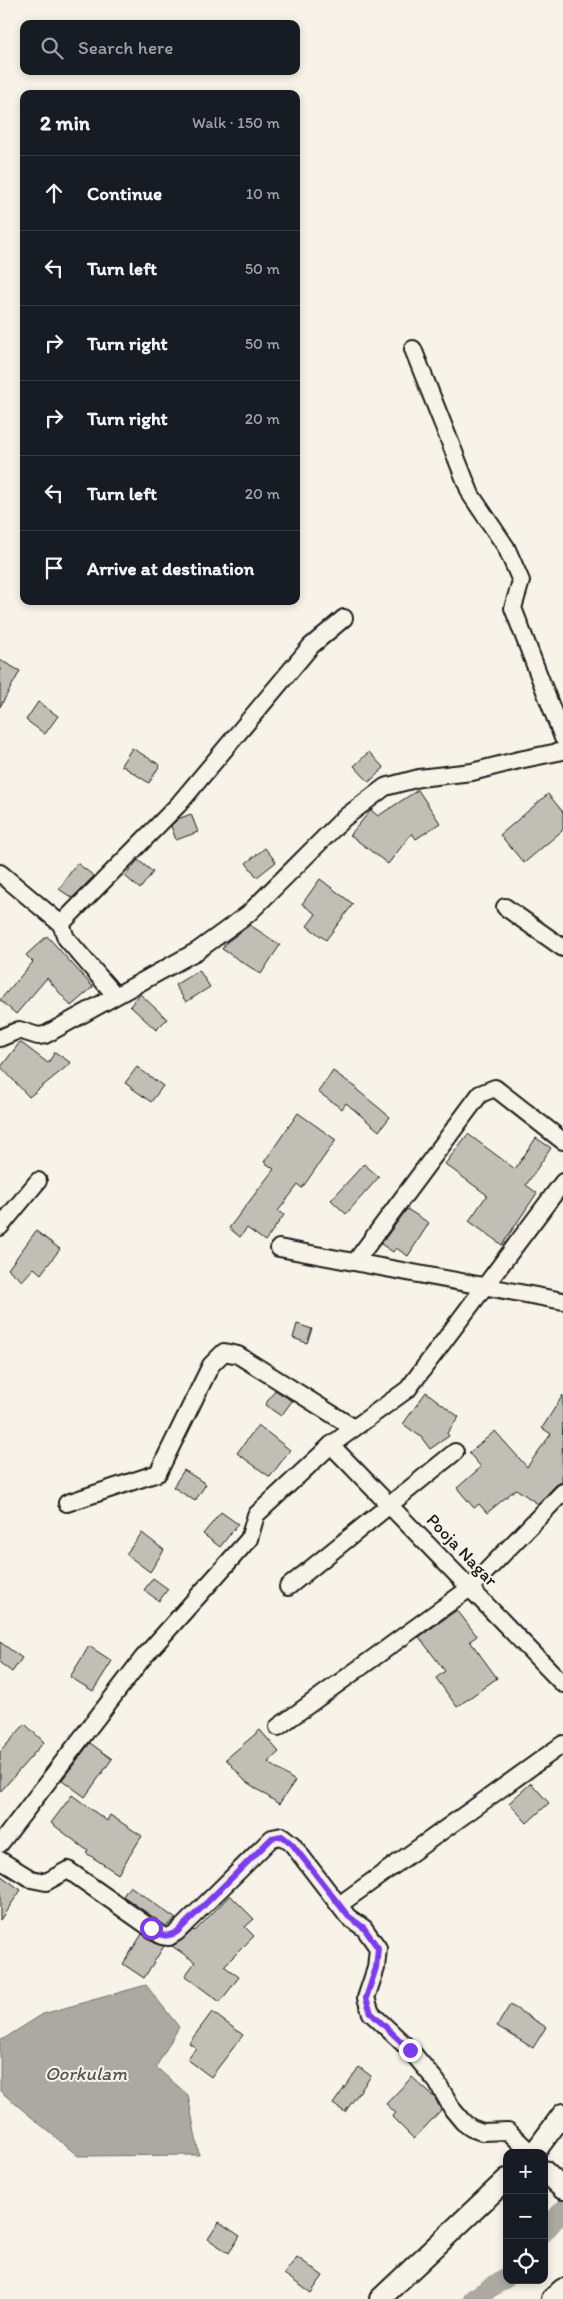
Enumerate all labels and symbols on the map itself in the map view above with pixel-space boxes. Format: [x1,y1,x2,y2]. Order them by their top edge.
street label: Pooja Nagar [422,1509,503,1592]
route start [140,1917,163,1940]
route end [399,2039,422,2062]
water label: Oorkulam [45,2062,127,2085]

